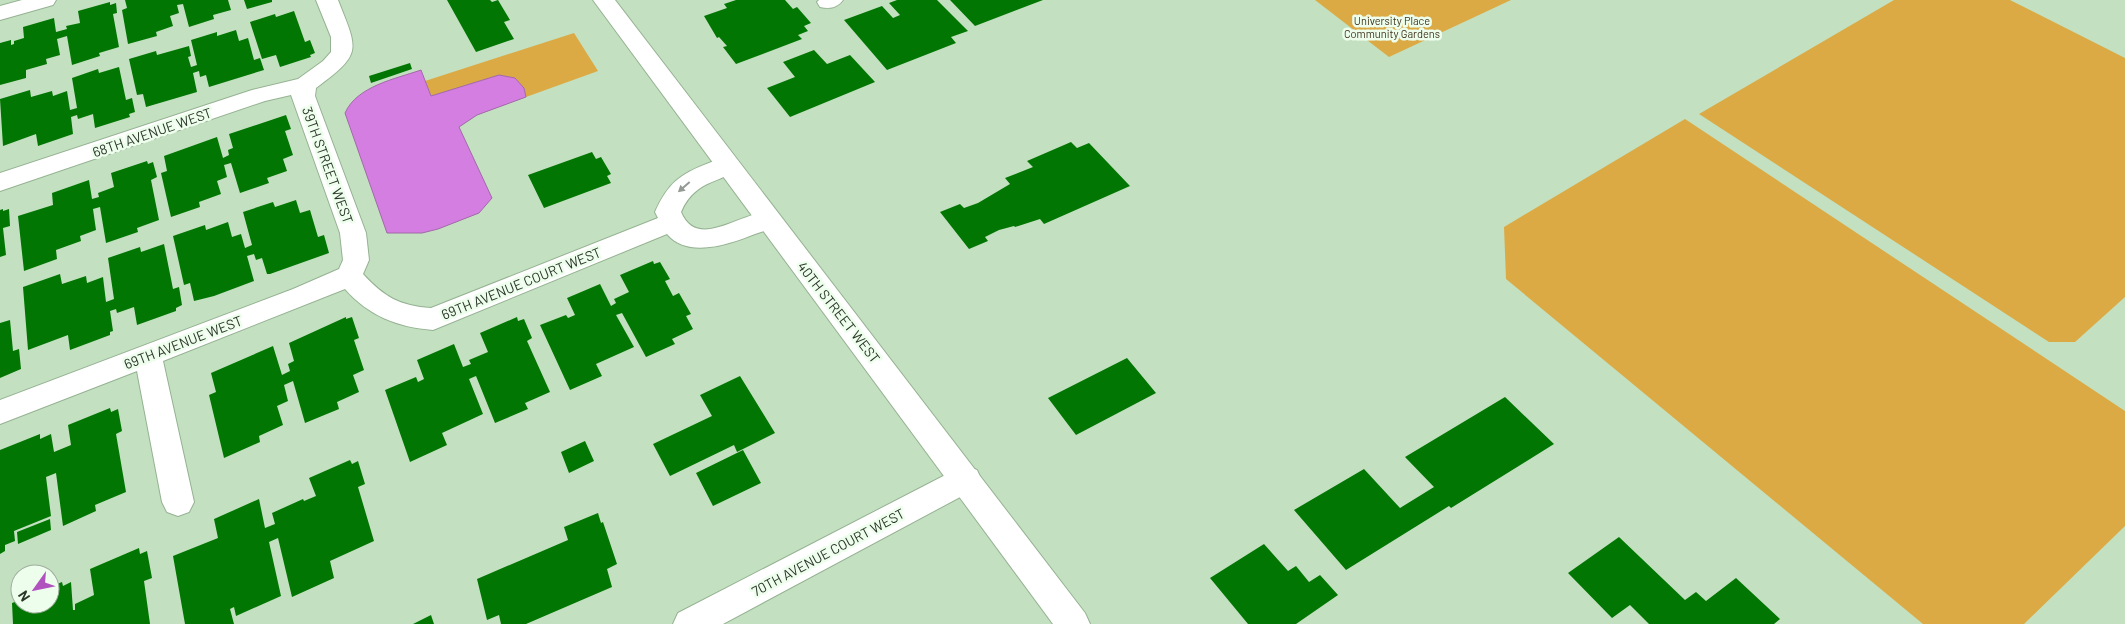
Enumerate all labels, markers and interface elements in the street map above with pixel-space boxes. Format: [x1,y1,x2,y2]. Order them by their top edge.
park label: University Place Community Gardens [1344,14,1440,40]
street label: 68TH AVENUE WEST [90,104,214,160]
street label: 39TH STREET WEST [299,104,357,226]
one-way arrow [679,181,691,193]
street label: 69TH AVENUE COURT WEST [439,243,603,323]
street label: 40TH STREET WEST [794,258,884,366]
street label: 69TH AVENUE WEST [122,312,244,372]
street label: 70TH AVENUE COURT WEST [749,504,907,600]
north arrow [10,564,60,614]
text: N [14,588,33,605]

